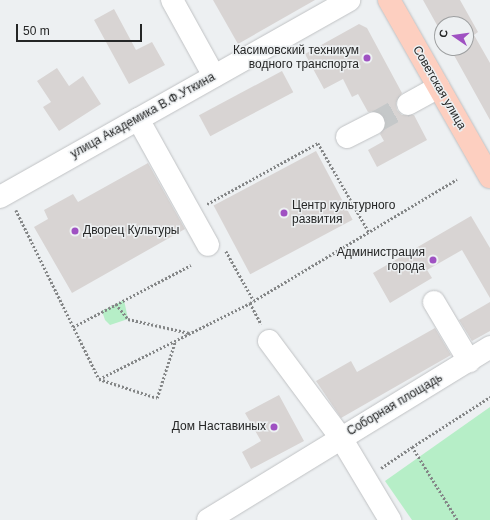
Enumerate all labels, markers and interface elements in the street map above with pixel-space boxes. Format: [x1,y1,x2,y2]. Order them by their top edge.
scale bar [18,16,144,42]
north arrow [434,16,474,56]
text: 50 m [23,24,50,38]
text: С [437,28,450,39]
place label: Касимовский техникум водного транспорта [233,44,359,72]
street label: Советская улица [409,44,469,132]
marker: Касимовский техникум водного транспорта [362,53,372,63]
street label: улица Академика В.Ф.Уткина [68,70,218,162]
place label: Центр культурного развития [292,199,395,227]
marker: Центр культурного развития [279,208,289,218]
place label: Дворец Культуры [83,224,179,238]
marker: Дворец Культуры [70,226,80,236]
place label: Администрация города [337,246,425,274]
marker: Администрация города [428,255,438,265]
street label: Соборная площадь [345,371,445,439]
place label: Дом Наставиных [172,420,266,434]
marker: Дом Наставиных [269,422,279,432]

